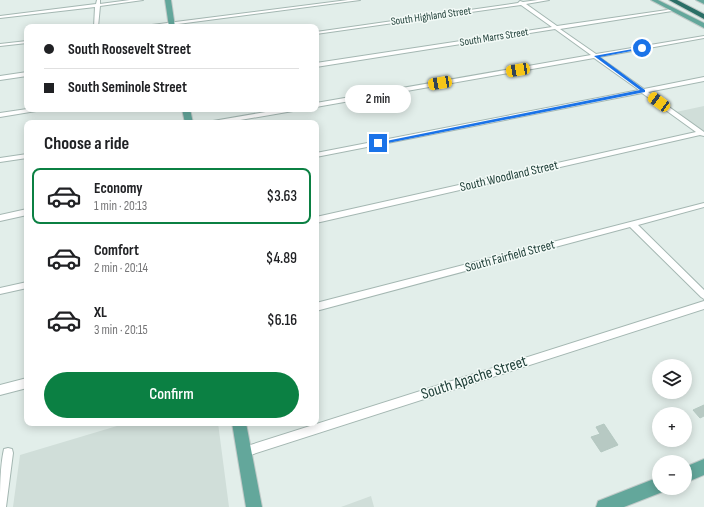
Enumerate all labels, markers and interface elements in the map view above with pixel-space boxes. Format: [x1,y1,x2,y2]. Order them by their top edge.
street label: South Highland Street [390,4,473,28]
street label: South Marrs Street [459,25,530,49]
route start [633,39,651,57]
text: South Roosevelt Street [68,40,191,59]
car [505,62,531,78]
car [427,75,453,91]
text: South Seminole Street [68,78,187,97]
callout: 2 min [345,85,411,113]
car [646,90,672,114]
text: 2 min [366,91,390,107]
text: Choose a ride [44,133,129,154]
route end [369,134,387,152]
street label: South Woodland Street [458,157,560,195]
icon: car [46,178,82,214]
text: Economy [94,179,143,198]
text: $3.63 [267,187,297,206]
text: 1 min · 20:13 [94,198,147,214]
street label: South Fairfield Street [463,236,557,276]
icon: car [46,240,82,276]
text: Comfort [94,241,139,260]
text: $4.89 [266,249,297,268]
text: 2 min · 20:14 [94,260,148,276]
icon: car [46,302,82,338]
text: XL [94,303,107,322]
text: $6.16 [267,311,297,330]
text: 3 min · 20:15 [94,322,148,338]
street label: South Apache Street [419,352,530,404]
map controls [652,359,692,495]
button: layers [652,359,692,399]
button: Confirm [44,372,299,418]
button: + [652,407,692,447]
button: − [652,455,692,495]

